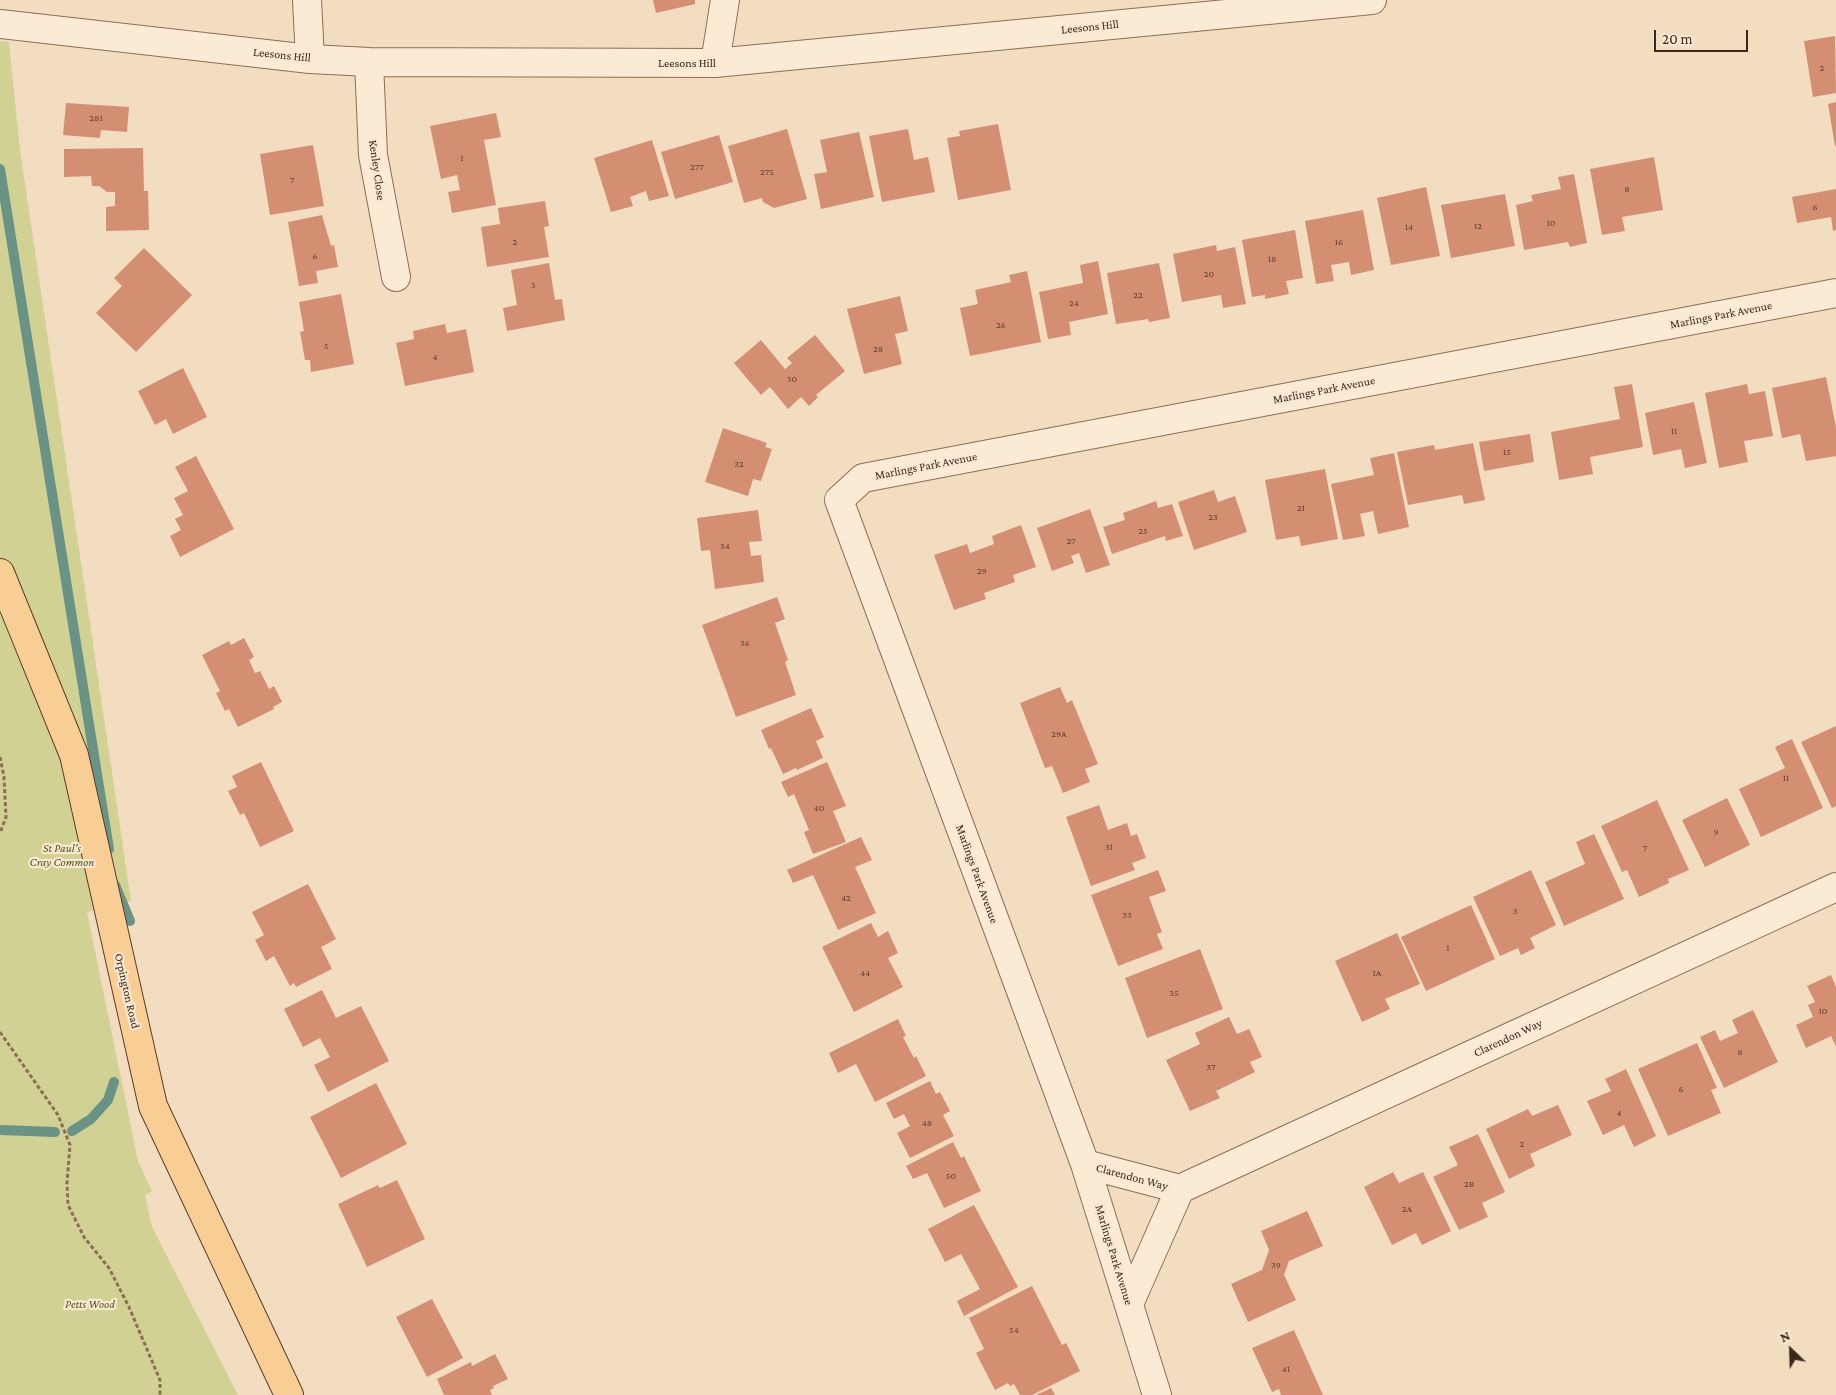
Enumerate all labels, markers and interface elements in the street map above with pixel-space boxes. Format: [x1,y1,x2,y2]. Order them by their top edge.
street label: Leesons Hill [1060,17,1120,37]
scale bar [1656,20,1750,52]
text: 20 m [1662,31,1693,47]
street label: Leesons Hill [252,45,312,65]
street label: Leesons Hill [658,56,716,70]
house number: 2 [1820,62,1824,74]
house number: 281 [89,112,103,124]
street label: Kenley Close [366,139,388,201]
house number: 1 [460,152,464,164]
house number: 277 [690,161,704,173]
house number: 275 [760,166,774,178]
house number: 7 [290,174,294,186]
house number: 8 [1624,183,1630,195]
house number: 6 [1812,201,1818,213]
house number: 10 [1547,217,1555,229]
house number: 12 [1474,220,1482,232]
house number: 14 [1405,221,1413,233]
house number: 2 [513,236,517,248]
house number: 16 [1335,236,1343,248]
house number: 6 [312,250,318,262]
house number: 18 [1268,253,1276,265]
house number: 20 [1204,268,1214,280]
house number: 3 [531,279,535,291]
house number: 22 [1133,289,1143,301]
house number: 24 [1069,297,1079,309]
street label: Marlings Park Avenue [1669,298,1773,332]
house number: 26 [996,319,1006,331]
house number: 5 [324,340,328,352]
house number: 28 [873,343,883,355]
house number: 4 [432,351,438,363]
house number: 30 [787,373,797,385]
street label: Marlings Park Avenue [1272,373,1376,407]
house number: 11 [1671,425,1677,437]
house number: 15 [1503,446,1511,458]
street label: Marlings Park Avenue [874,449,978,483]
house number: 32 [734,458,744,470]
house number: 21 [1297,502,1305,514]
house number: 23 [1208,511,1218,523]
house number: 25 [1138,525,1148,537]
house number: 27 [1066,535,1076,547]
house number: 34 [720,540,730,552]
house number: 29 [977,565,987,577]
house number: 36 [740,637,750,649]
house number: 29A [1051,728,1067,740]
house number: 11 [1783,772,1789,784]
house number: 40 [814,802,824,814]
street label: Marlings Park Avenue [952,823,1002,925]
house number: 9 [1713,826,1719,838]
park label: St Paul's Cray Common [30,841,94,869]
house number: 31 [1105,841,1113,853]
house number: 7 [1643,842,1647,854]
house number: 42 [841,892,851,904]
house number: 3 [1513,905,1517,917]
house number: 33 [1122,909,1132,921]
house number: 1 [1446,942,1450,954]
street label: Orpington Road [111,952,143,1030]
house number: 44 [860,967,870,979]
house number: 1A [1372,967,1382,979]
house number: 35 [1169,987,1179,999]
house number: 10 [1819,1005,1827,1017]
street label: Clarendon Way [1471,1016,1545,1060]
house number: 8 [1737,1046,1743,1058]
house number: 37 [1206,1061,1216,1073]
house number: 6 [1678,1083,1684,1095]
house number: 4 [1616,1107,1622,1119]
house number: 48 [922,1117,932,1129]
house number: 2 [1520,1138,1524,1150]
street label: Clarendon Way [1094,1160,1170,1194]
house number: 50 [946,1170,956,1182]
house number: 2B [1464,1178,1474,1190]
street label: Marlings Park Avenue [1092,1203,1136,1307]
house number: 2A [1402,1203,1412,1215]
house number: 39 [1271,1259,1281,1271]
park label: Petts Wood [65,1297,115,1311]
house number: 54 [1009,1324,1019,1336]
north arrow [1766,1325,1816,1375]
text: N [1777,1327,1793,1346]
house number: 41 [1282,1363,1290,1375]

